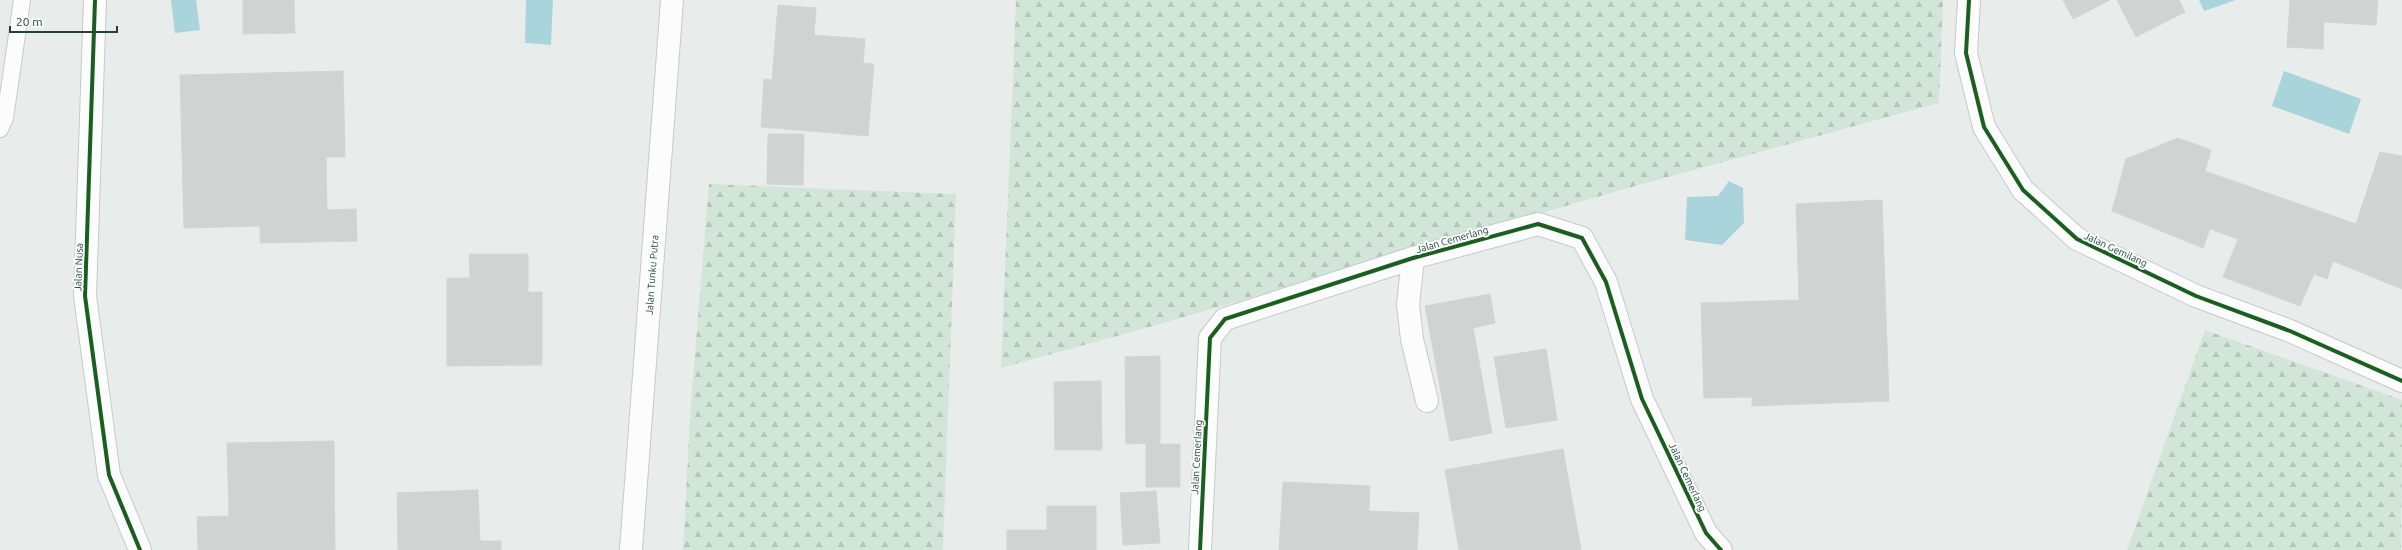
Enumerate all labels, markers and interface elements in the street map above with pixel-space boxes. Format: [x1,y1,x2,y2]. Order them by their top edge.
scale bar [10,8,117,34]
text: 20 m [16,15,43,28]
street label: Jalan Cemerlang [1415,224,1490,255]
street label: Jalan Gemilang [2083,230,2149,269]
street label: Jalan Tunku Putra [644,234,660,315]
street label: Jalan Nusa [72,243,85,291]
street label: Jalan Cemerlang [1189,419,1204,495]
street label: Jalan Cemerlang [1667,441,1708,513]

